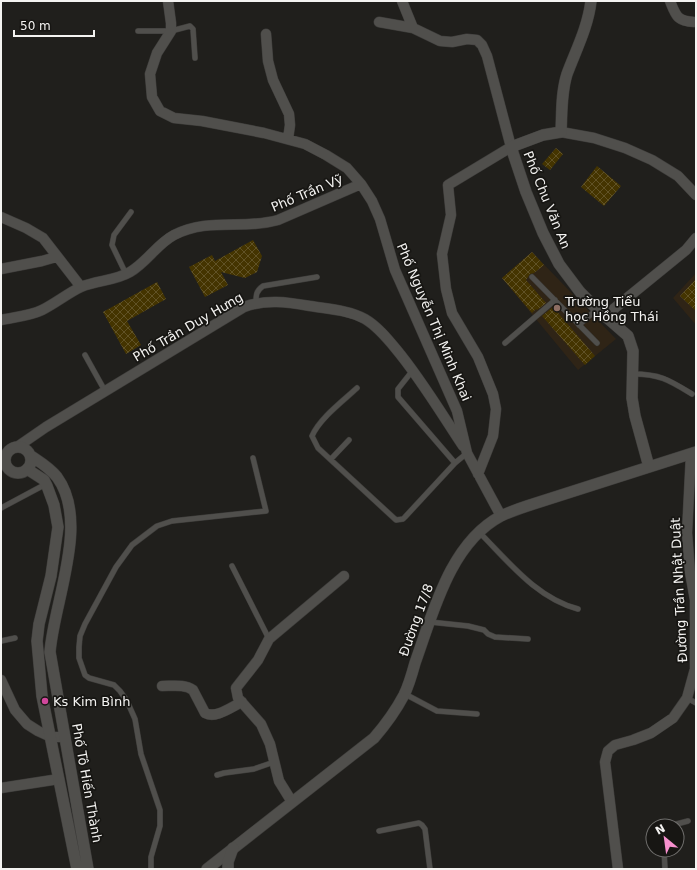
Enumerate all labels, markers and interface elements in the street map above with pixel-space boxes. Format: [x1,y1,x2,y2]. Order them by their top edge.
scale bar [14,12,94,38]
text: 50 m [20,19,51,33]
street label: Phố Chu Văn An [521,149,573,251]
street label: Phố Trần Vỹ [269,171,345,215]
street label: Phố Nguyễn Thị Minh Khai [394,241,474,403]
street label: Phố Trần Duy Hưng [130,289,246,365]
place label: Trường Tiểu học Hồng Thái [564,294,659,324]
marker: Trường Tiểu học Hồng Thái [552,303,562,313]
street label: Đường Trần Nhật Duật [668,517,690,663]
street label: Đường 17/8 [396,582,436,658]
place label: Ks Kim Bình [53,694,130,709]
marker: Ks Kim Bình [40,696,50,706]
street label: Phố Tô Hiến Thành [69,722,105,844]
north arrow [645,818,685,858]
text: N [653,822,668,838]

